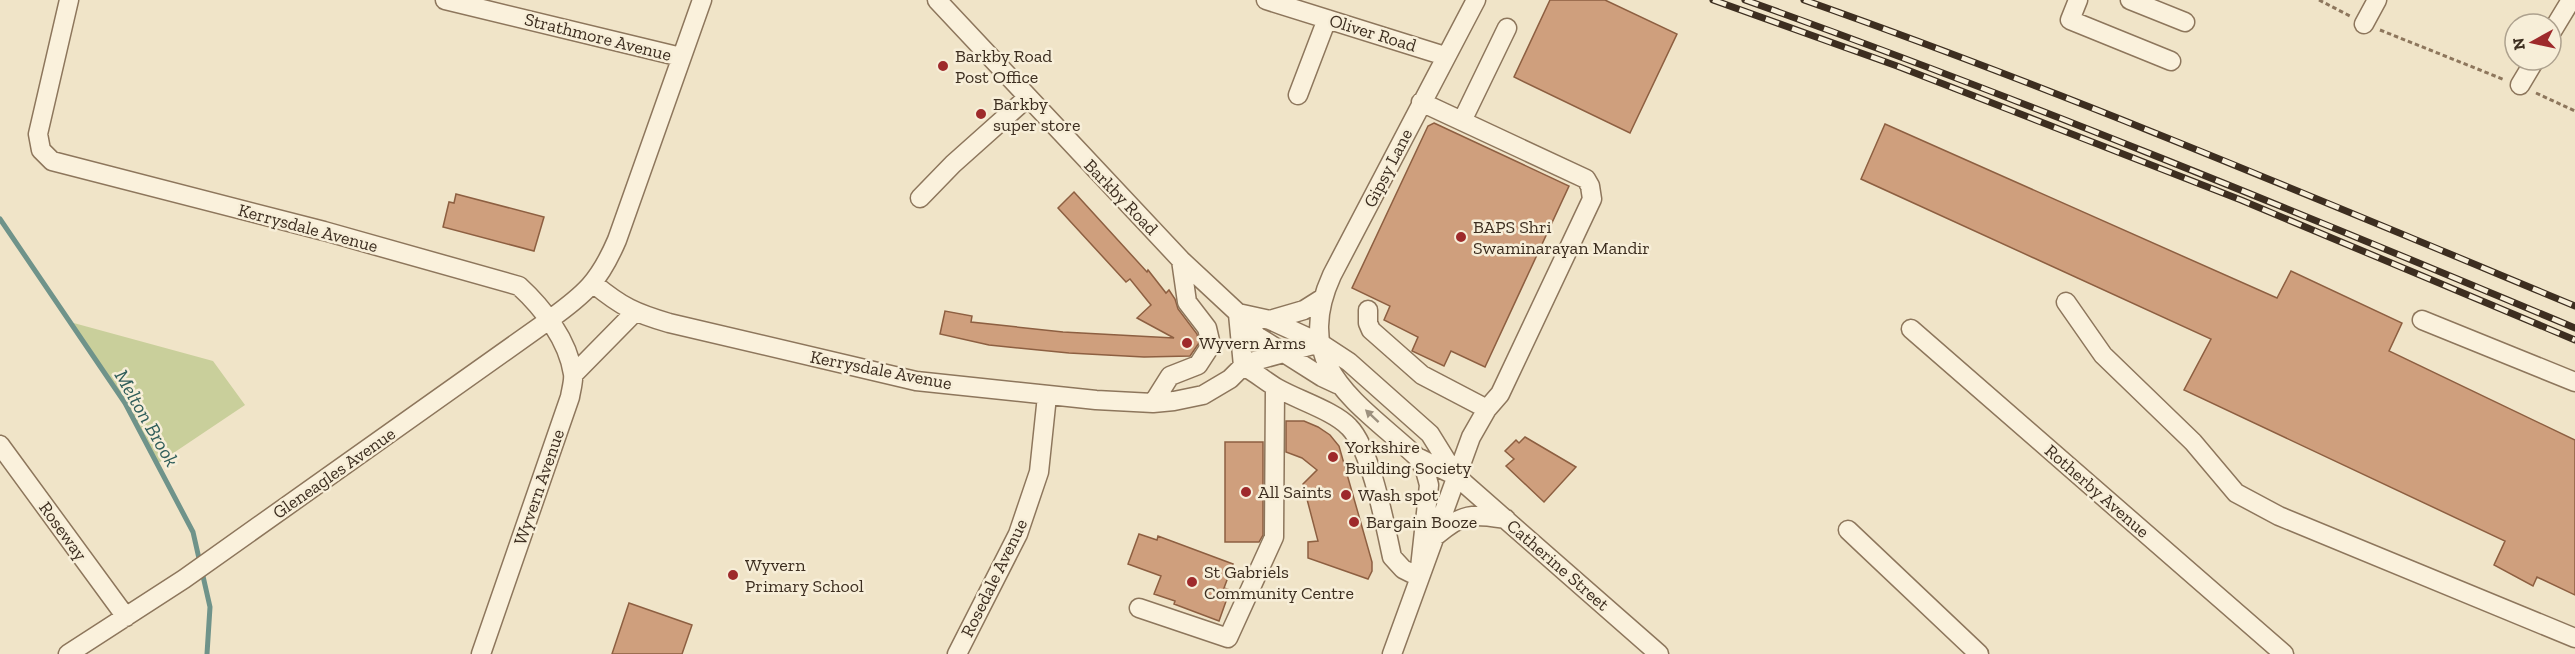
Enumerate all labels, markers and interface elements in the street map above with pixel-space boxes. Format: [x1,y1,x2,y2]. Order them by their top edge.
street label: Strathmore Avenue [522,8,674,66]
street label: Oliver Road [1327,9,1419,57]
north arrow [2503,12,2563,72]
text: N [2508,37,2529,51]
place label: Barkby Road Post Office [955,45,1052,88]
marker: Barkby Road Post Office [936,59,950,73]
place label: Barkby super store [993,93,1081,136]
marker: Barkby super store [974,107,988,121]
street label: Gipsy Lane [1359,125,1417,211]
street label: Barkby Road [1079,154,1163,240]
street label: Kerrysdale Avenue [236,199,380,257]
place label: BAPS Shri Swaminarayan Mandir [1473,216,1650,259]
marker: BAPS Shri Swaminarayan Mandir [1454,230,1468,244]
place label: Wyvern Arms [1199,332,1306,354]
marker: Wyvern Arms [1180,336,1194,350]
street label: Kerrysdale Avenue [808,345,954,395]
water label: Melton Brook [110,365,184,471]
one-way arrow [1365,409,1380,423]
street label: Gleneagles Avenue [268,422,400,524]
street label: Wyvern Avenue [509,426,569,548]
place label: Yorkshire Building Society [1344,436,1472,479]
street label: Rotherby Avenue [2040,440,2154,542]
marker: Yorkshire Building Society [1326,450,1340,464]
place label: All Saints [1258,481,1332,503]
place label: Wash spot [1358,484,1439,506]
marker: All Saints [1239,485,1253,499]
marker: Wash spot [1339,488,1353,502]
street label: Roseway [34,497,92,565]
place label: Bargain Booze [1366,511,1477,533]
street label: Rosedale Avenue [956,515,1032,641]
marker: Bargain Booze [1347,515,1361,529]
street label: Catherine Street [1502,515,1614,616]
place label: Wyvern Primary School [745,554,864,597]
place label: St Gabriels Community Centre [1204,561,1354,604]
marker: Wyvern Primary School [726,568,740,582]
marker: St Gabriels Community Centre [1185,575,1199,589]

